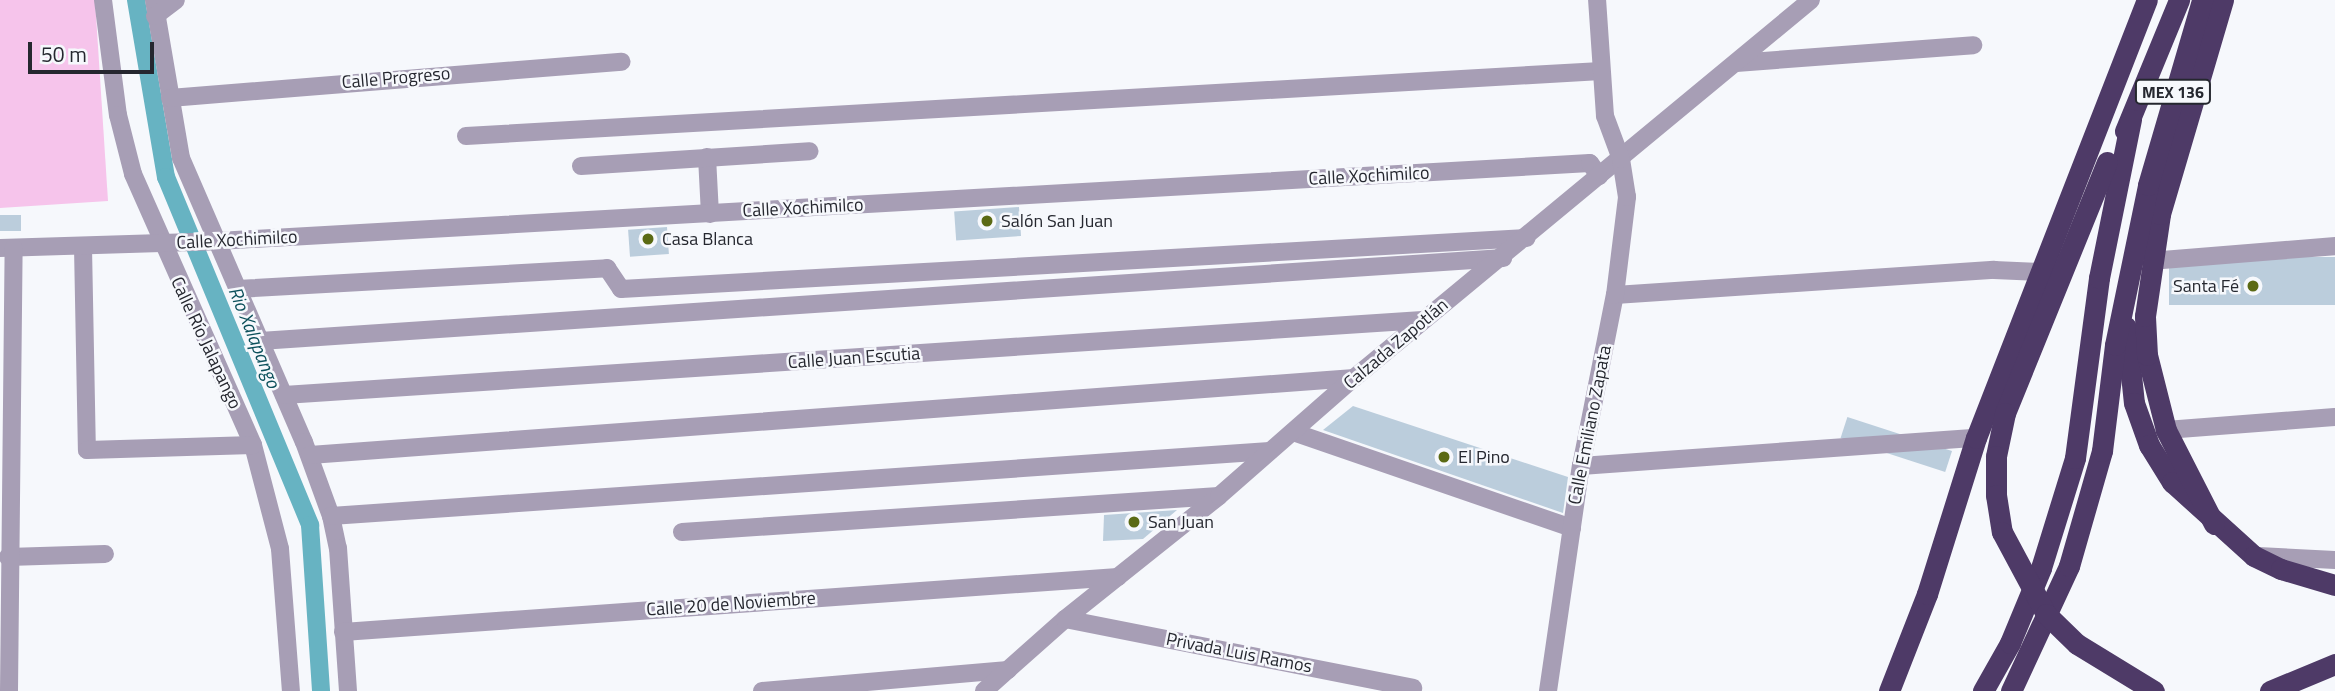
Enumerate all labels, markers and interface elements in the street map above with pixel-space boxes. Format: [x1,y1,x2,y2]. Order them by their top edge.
scale bar [32,28,158,72]
text: 50 m [41,38,87,70]
street label: Calle Progreso [341,63,451,93]
road number: MEX 136 [2134,80,2212,104]
street label: Calle Xochimilco [1308,162,1430,190]
street label: Calle Xochimilco [742,194,864,222]
place label: Salón San Juan [1001,210,1113,232]
marker: Salón San Juan [979,213,995,229]
street label: Calle Xochimilco [176,226,298,254]
place label: Casa Blanca [662,228,753,250]
marker: Casa Blanca [640,231,656,247]
street label: Calle Río Jalapango [166,274,246,412]
place label: Santa Fé [2173,275,2239,297]
marker: Santa Fé [2245,278,2261,294]
water label: Rio Xalapango [224,283,286,391]
street label: Calzada Zapotlán [1339,294,1453,394]
street label: Calle Juan Escutia [787,343,921,373]
street label: Calle Emiliano Zapata [1564,343,1616,507]
place label: El Pino [1458,446,1510,468]
marker: El Pino [1436,449,1452,465]
place label: San Juan [1148,511,1214,533]
marker: San Juan [1126,514,1142,530]
street label: Calle 20 de Noviembre [646,587,816,621]
street label: Privada Luis Ramos [1164,628,1314,678]

